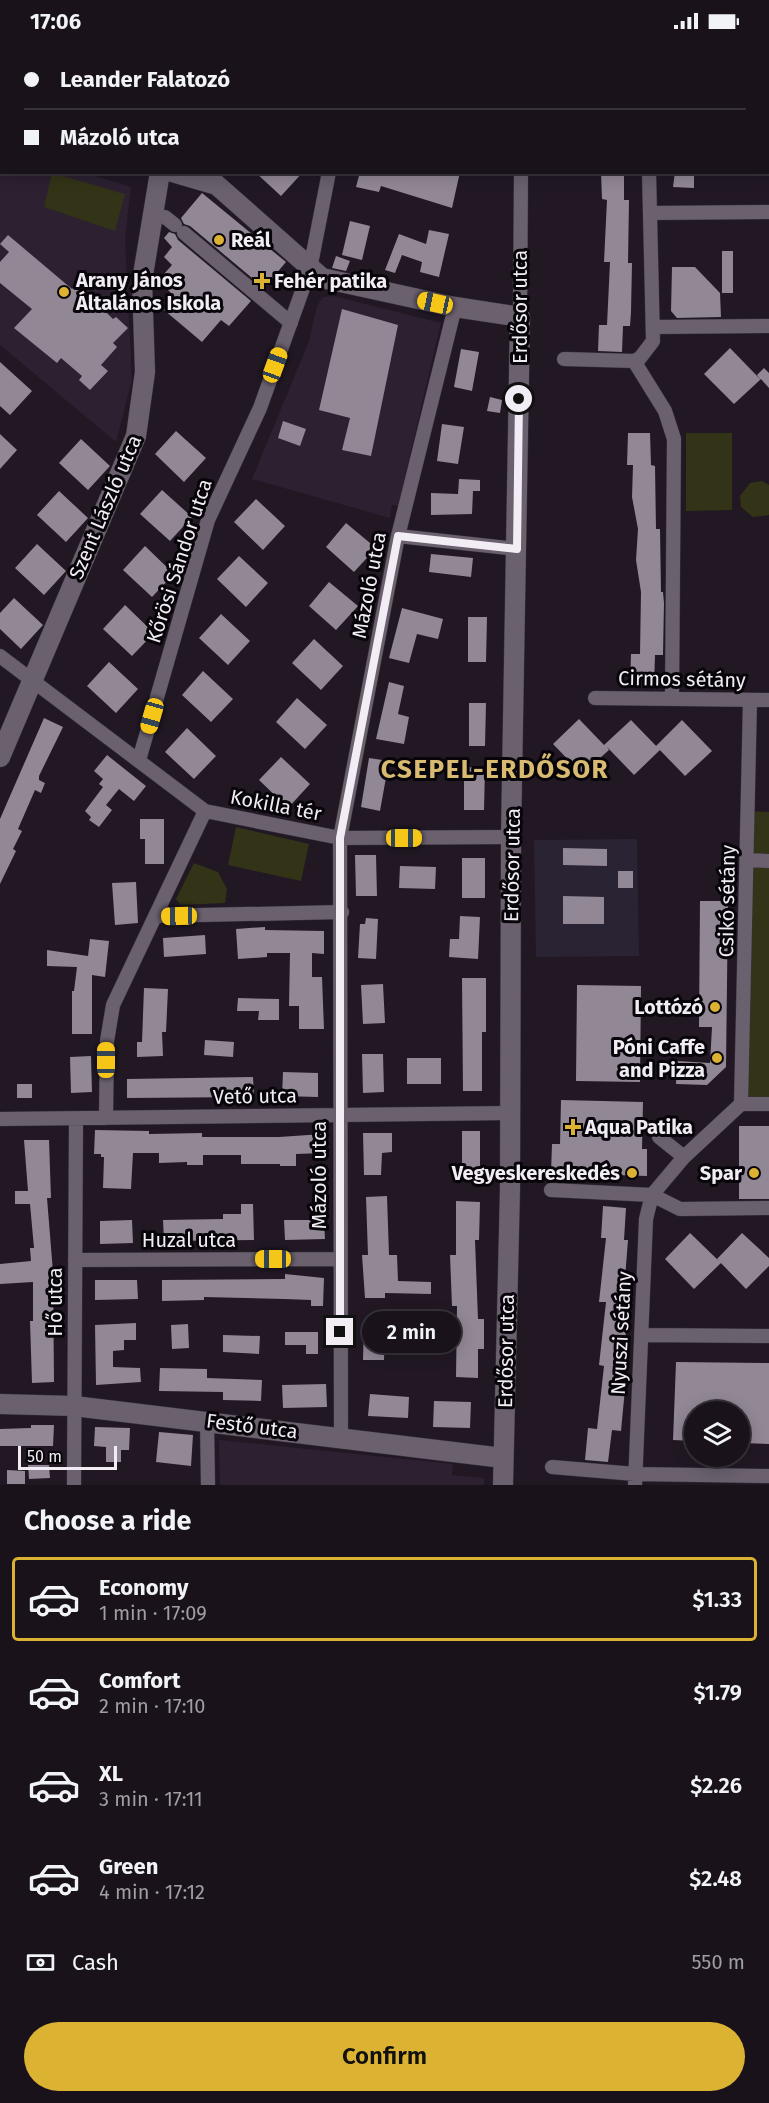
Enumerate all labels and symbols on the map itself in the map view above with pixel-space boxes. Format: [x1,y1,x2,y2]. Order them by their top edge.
place label: Reál [231,228,271,252]
marker: Reál [212,233,226,247]
street label: Erdősor utca [508,250,532,364]
place label: Arany János Általános Iskola [75,268,221,315]
place label: Fehér patika [274,269,387,293]
marker: Fehér patika [255,274,269,288]
marker: Arany János Általános Iskola [57,285,71,299]
car [416,290,454,316]
car [260,345,290,385]
route start [505,385,532,412]
street label: Szent László utca [64,431,146,583]
street label: Kőrösi Sándor utca [141,476,217,646]
street label: Mázoló utca [347,530,391,640]
street label: Cirmos sétány [618,666,746,692]
car [138,696,166,736]
district label: CSEPEL-ERDŐSOR [381,752,609,785]
street label: Kokilla tér [228,784,324,826]
street label: Erdősor utca [499,808,525,922]
car [386,829,422,847]
street label: Csikó sétány [714,844,740,957]
car [161,907,197,925]
place label: Lottózó [634,995,703,1019]
marker: Lottózó [708,1000,722,1014]
place label: Póni Caffe and Pizza [613,1035,705,1082]
car [97,1042,115,1078]
marker: Póni Caffe and Pizza [710,1051,724,1065]
street label: Vető utca [213,1083,297,1109]
place label: Aqua Patika [584,1115,693,1139]
marker: Aqua Patika [566,1120,580,1134]
street label: Mázoló utca [307,1121,331,1229]
place label: Vegyeskereskedés [451,1161,620,1185]
place label: Spar [700,1161,743,1185]
marker: Vegyeskereskedés [625,1166,639,1180]
marker: Spar [747,1166,761,1180]
street label: Huzal utca [142,1228,236,1252]
car [255,1250,291,1268]
street label: Hő utca [43,1267,67,1337]
street label: Nyuszi sétány [606,1270,636,1395]
street label: Erdősor utca [493,1294,519,1408]
callout: 2 min [361,1311,460,1353]
route end [326,1318,353,1345]
street label: Festő utca [205,1408,299,1444]
scale bar [18,1443,117,1470]

